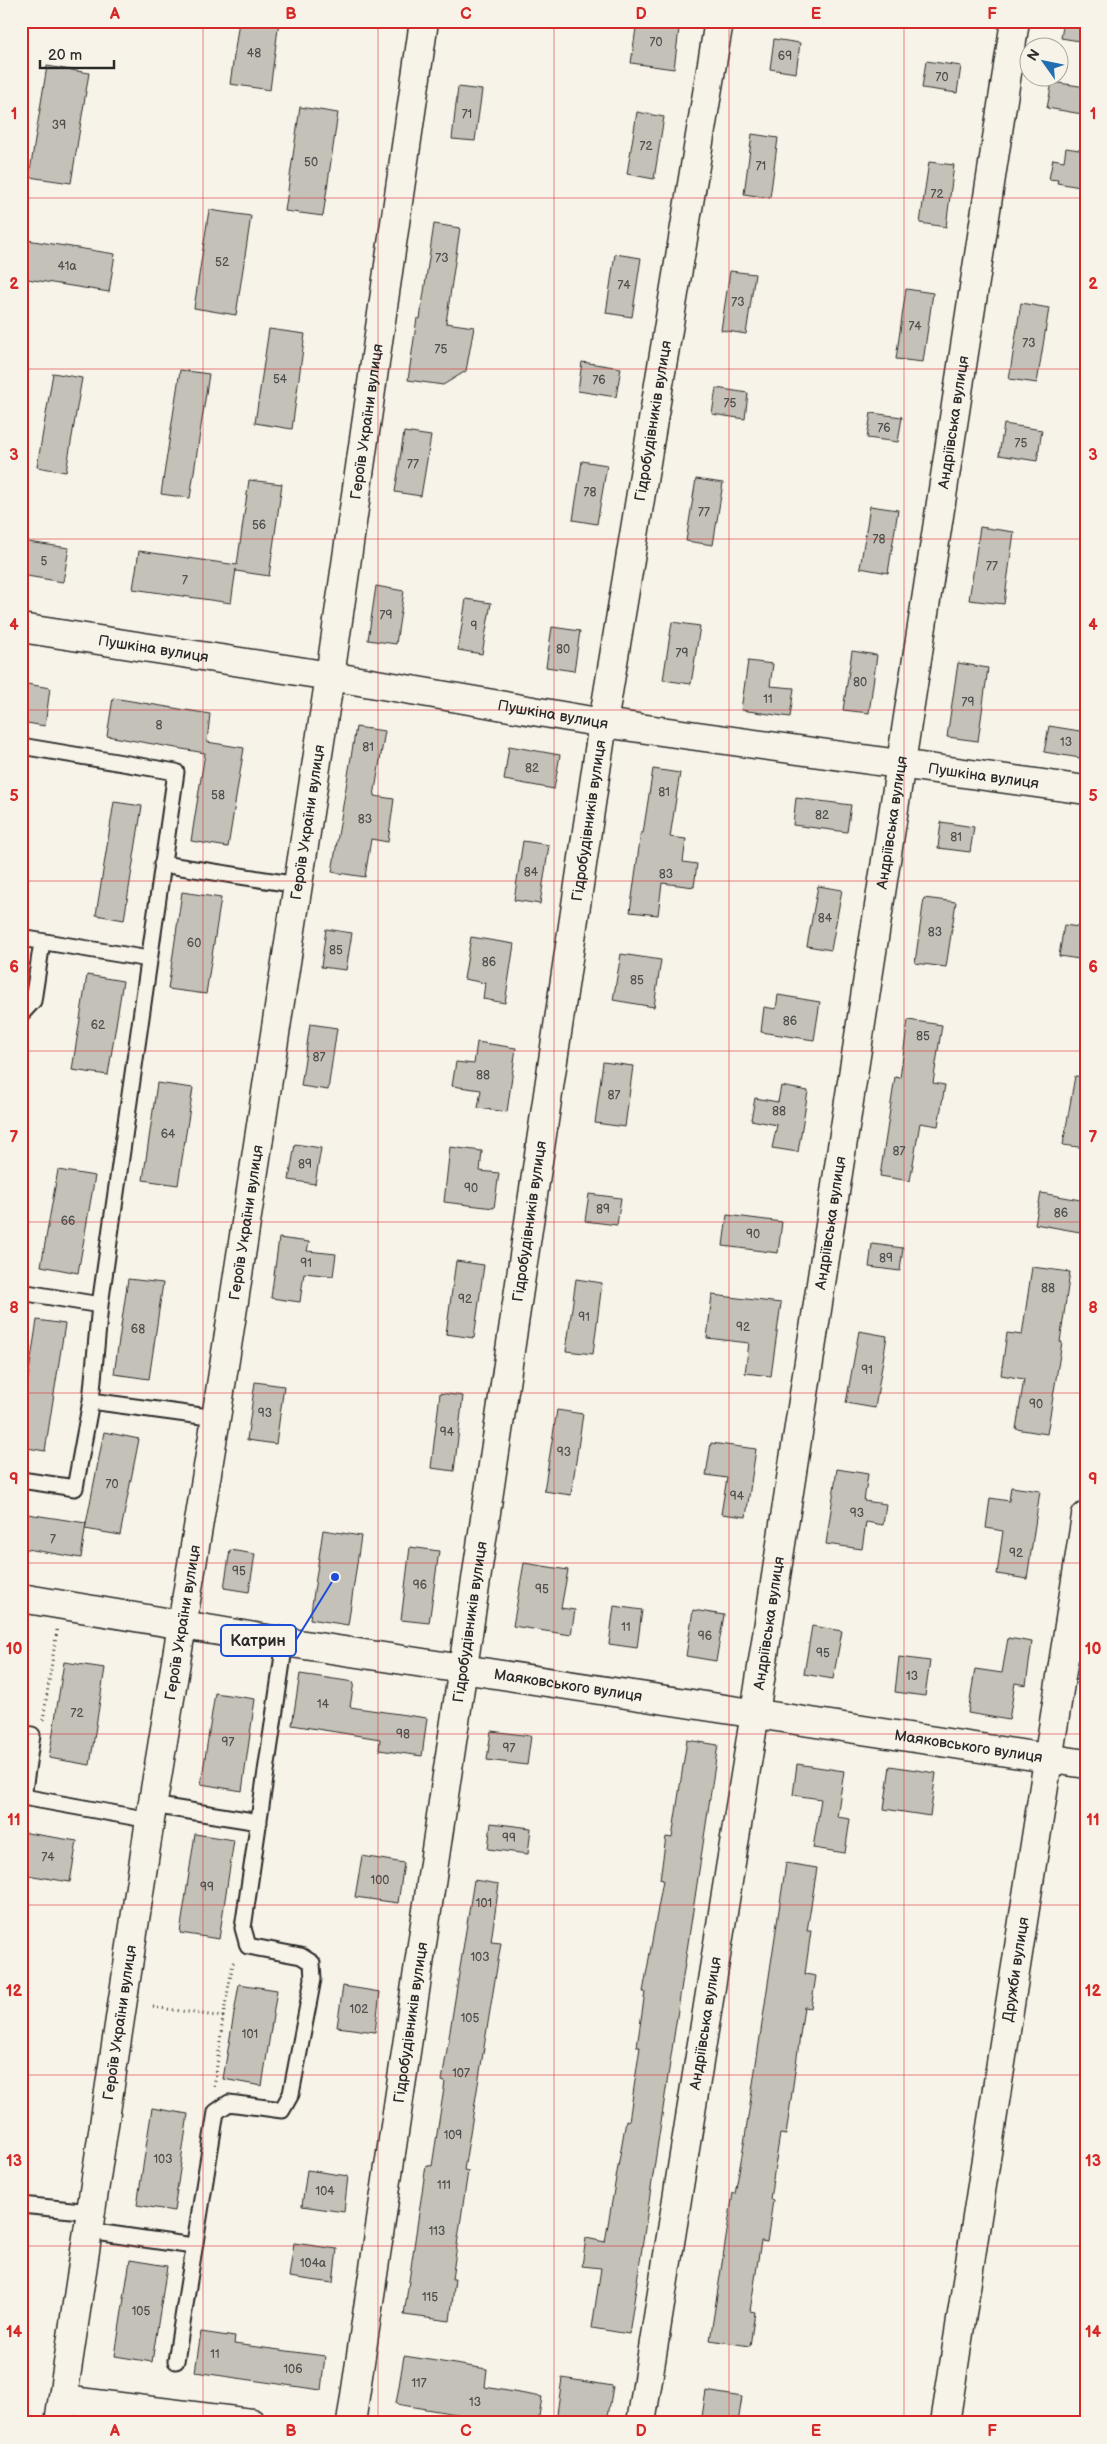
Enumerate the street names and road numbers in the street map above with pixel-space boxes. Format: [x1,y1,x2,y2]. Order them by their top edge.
street label: Гідробудівників вулиця [630,339,676,502]
street label: Героїв України вулиця [346,343,387,501]
street label: Андріївська вулиця [934,354,973,491]
street label: Пушкіна вулиця [97,631,210,667]
street label: Пушкіна вулиця [496,696,609,733]
street label: Гідробудівників вулиця [567,739,610,902]
street label: Героїв України вулиця [286,743,329,901]
street label: Андріївська вулиця [872,755,911,892]
street label: Пушкіна вулиця [927,759,1040,793]
street label: Гідробудівників вулиця [508,1139,550,1303]
street label: Героїв України вулиця [225,1144,267,1301]
street label: Андріївська вулиця [811,1155,850,1292]
street label: Гідробудівників вулиця [448,1540,491,1704]
street label: Героїв України вулиця [160,1544,205,1701]
street label: Андріївська вулиця [749,1555,788,1692]
street label: Маяковського вулиця [493,1664,644,1706]
street label: Маяковського вулиця [893,1725,1044,1767]
street label: Дружби вулиця [998,1916,1033,2023]
street label: Гідробудівників вулиця [389,1941,432,2104]
street label: Героїв України вулиця [98,1944,141,2102]
street label: Андріївська вулиця [685,1955,725,2092]

